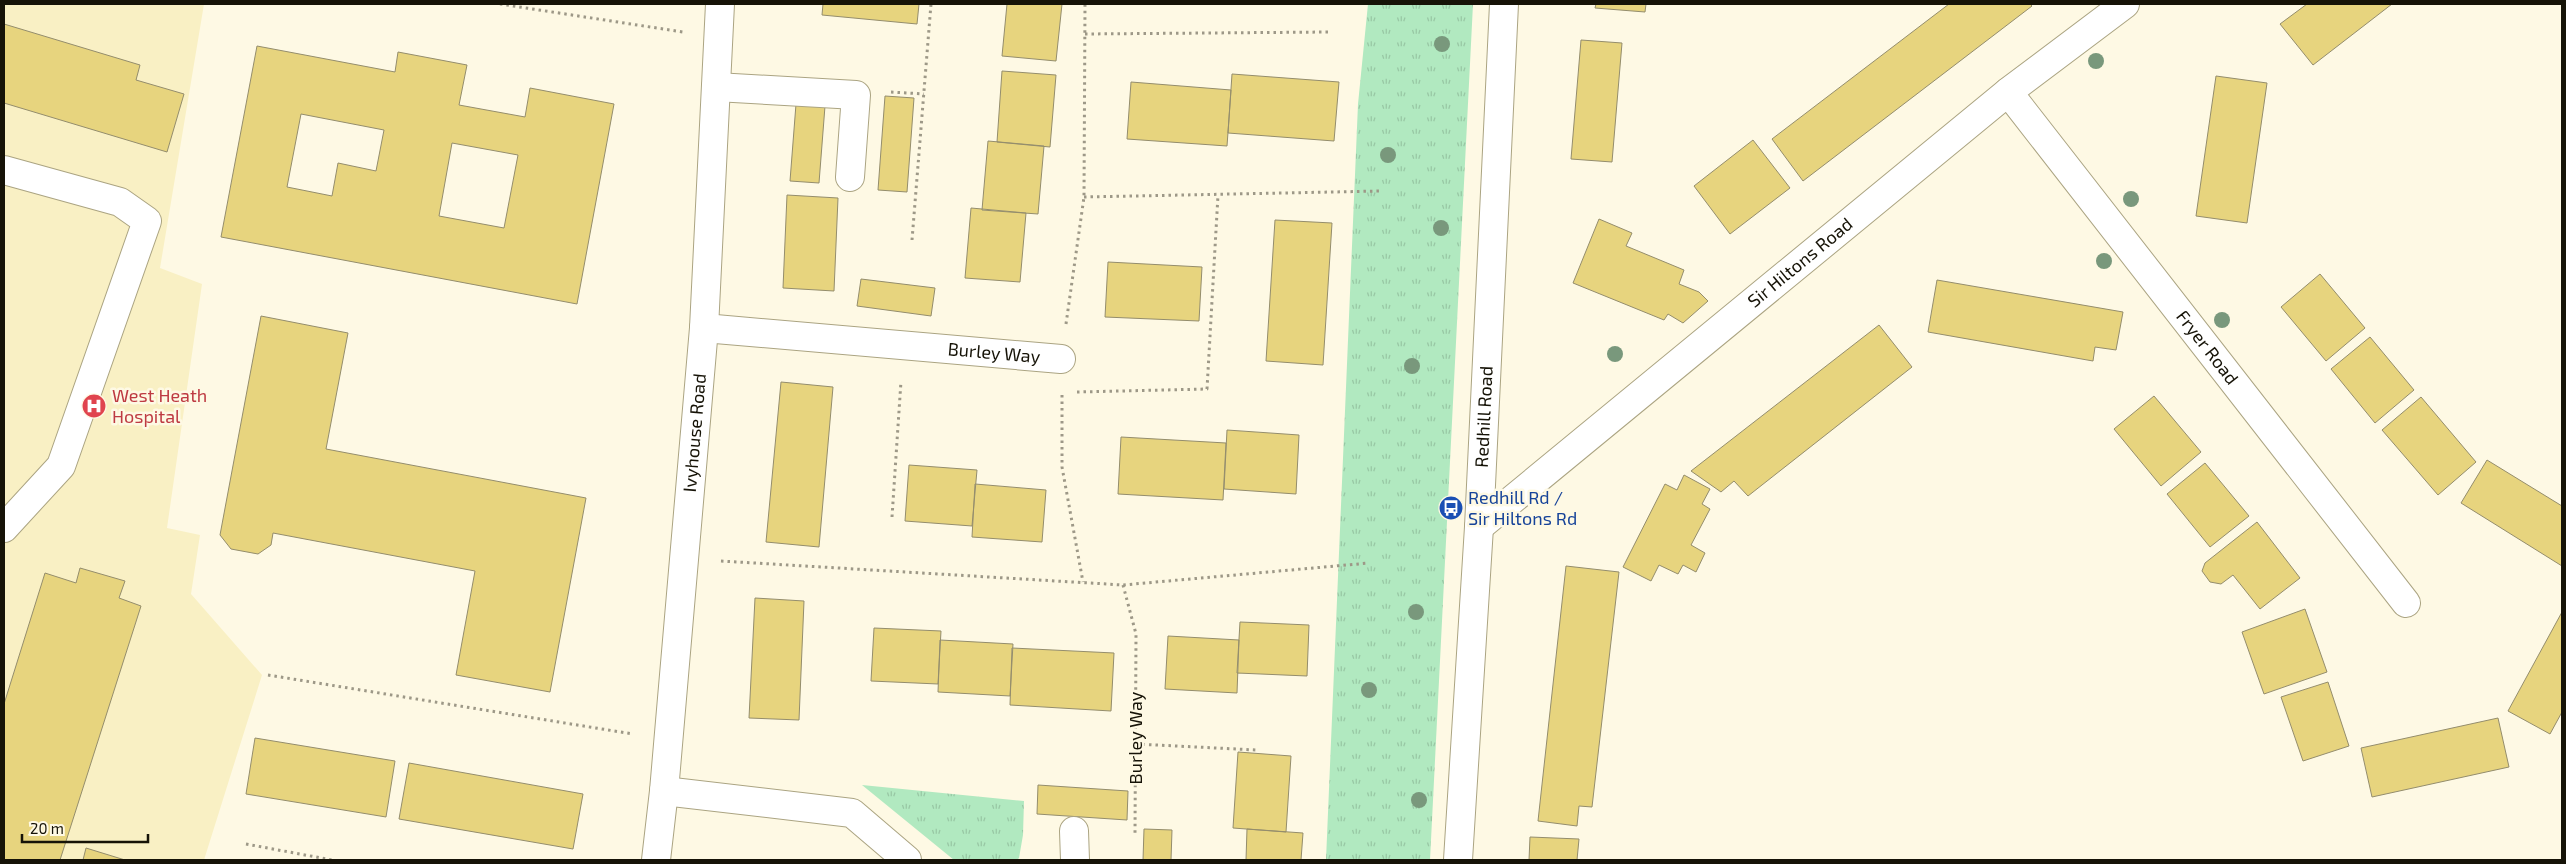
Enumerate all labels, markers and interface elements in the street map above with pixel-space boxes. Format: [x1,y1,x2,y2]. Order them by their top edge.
street label: Sir Hiltons Road [1743,212,1857,312]
street label: Fryer Road [2172,305,2244,389]
street label: Burley Way [947,337,1042,367]
street label: Redhill Road [1470,365,1497,468]
street label: Ivyhouse Road [678,372,710,493]
place label: West Heath Hospital [112,384,207,427]
hospital icon: West Heath Hospital [81,393,107,419]
place label: Redhill Rd / Sir Hiltons Rd [1468,486,1577,529]
bus stop icon: Redhill Rd / Sir Hiltons Rd [1438,495,1464,521]
street label: Burley Way [1124,691,1146,784]
scale bar [22,812,149,844]
text: 20 m [30,819,64,837]

